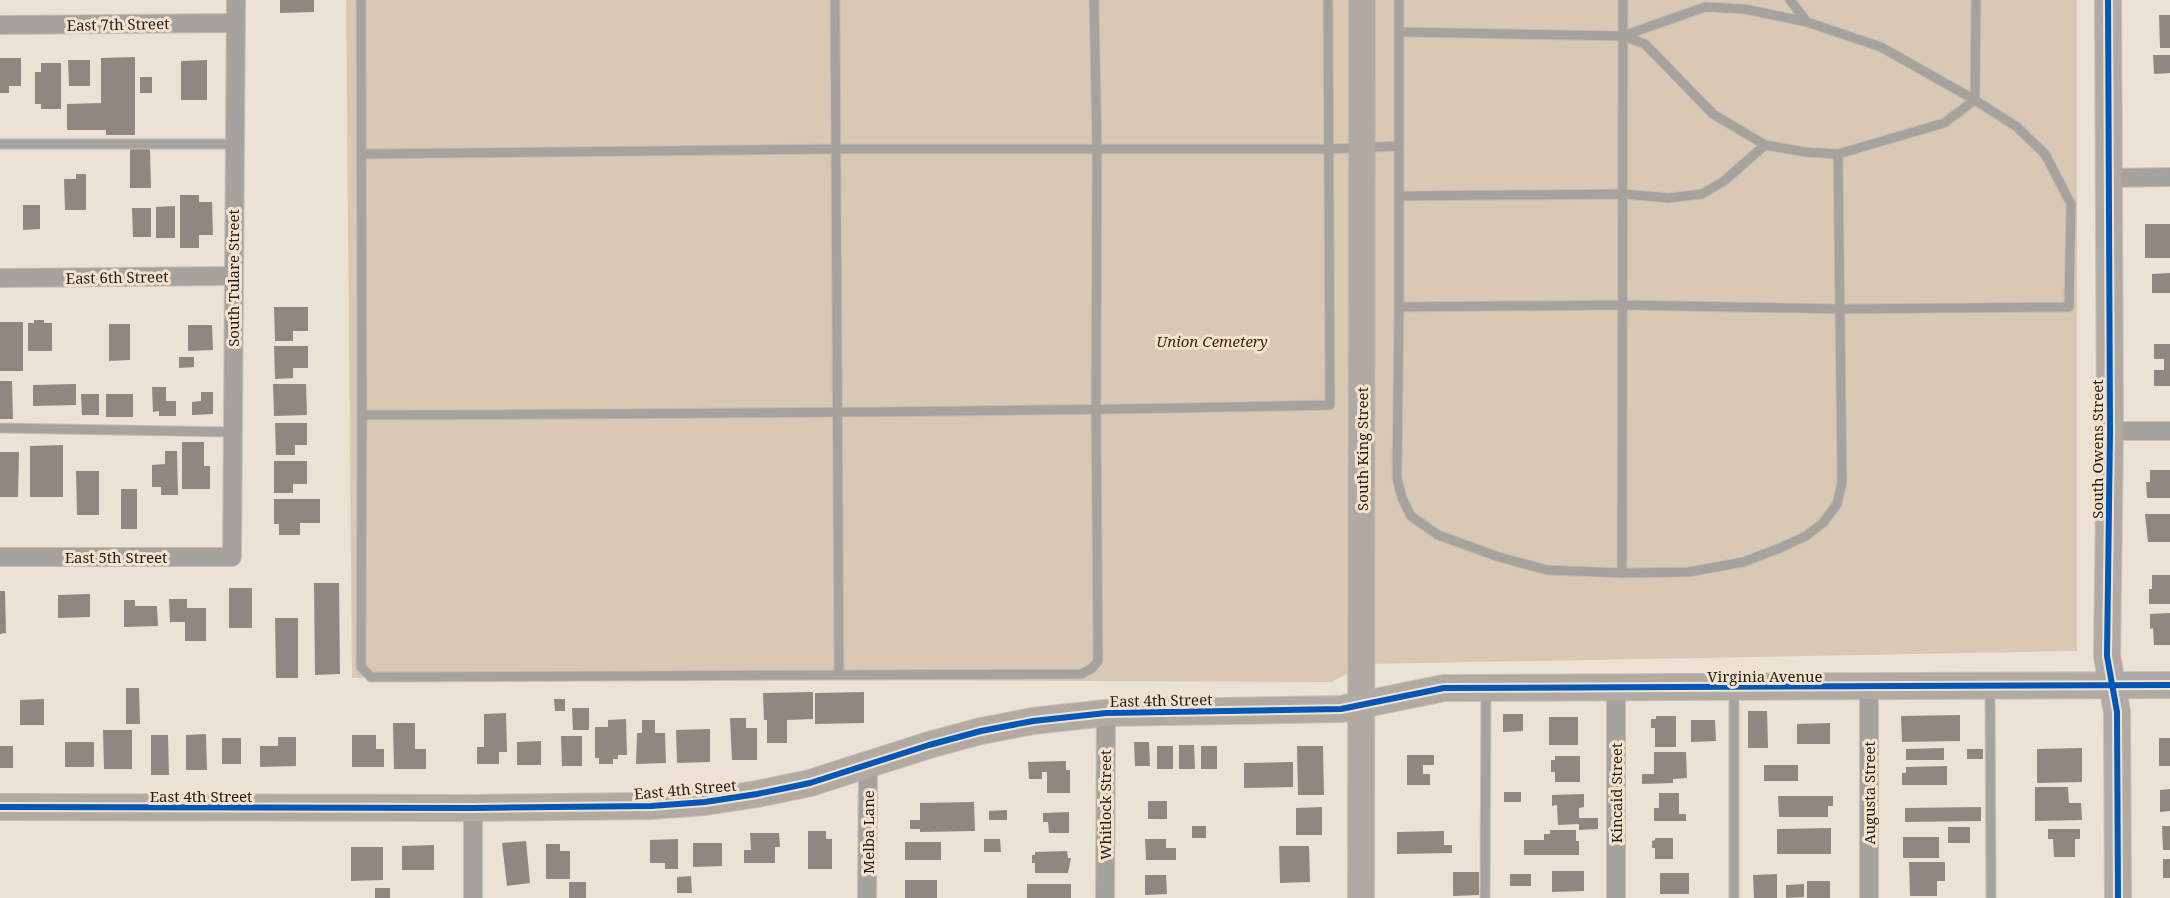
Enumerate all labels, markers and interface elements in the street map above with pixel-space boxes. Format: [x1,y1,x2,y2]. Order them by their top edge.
street label: East 7th Street [66,13,170,35]
street label: South Tulare Street [223,209,243,347]
street label: East 6th Street [65,266,169,288]
park label: Union Cemetery [1156,331,1268,351]
street label: South Owens Street [2087,379,2107,519]
street label: South King Street [1352,387,1372,511]
street label: East 5th Street [65,547,167,567]
street label: Virginia Avenue [1707,666,1823,686]
street label: East 4th Street [1109,689,1213,711]
street label: Augusta Street [1859,741,1879,845]
street label: Kincaid Street [1606,743,1626,843]
street label: Whitlock Street [1095,750,1115,860]
street label: East 4th Street [633,775,737,803]
street label: East 4th Street [150,786,252,806]
street label: Melba Lane [858,790,878,874]

